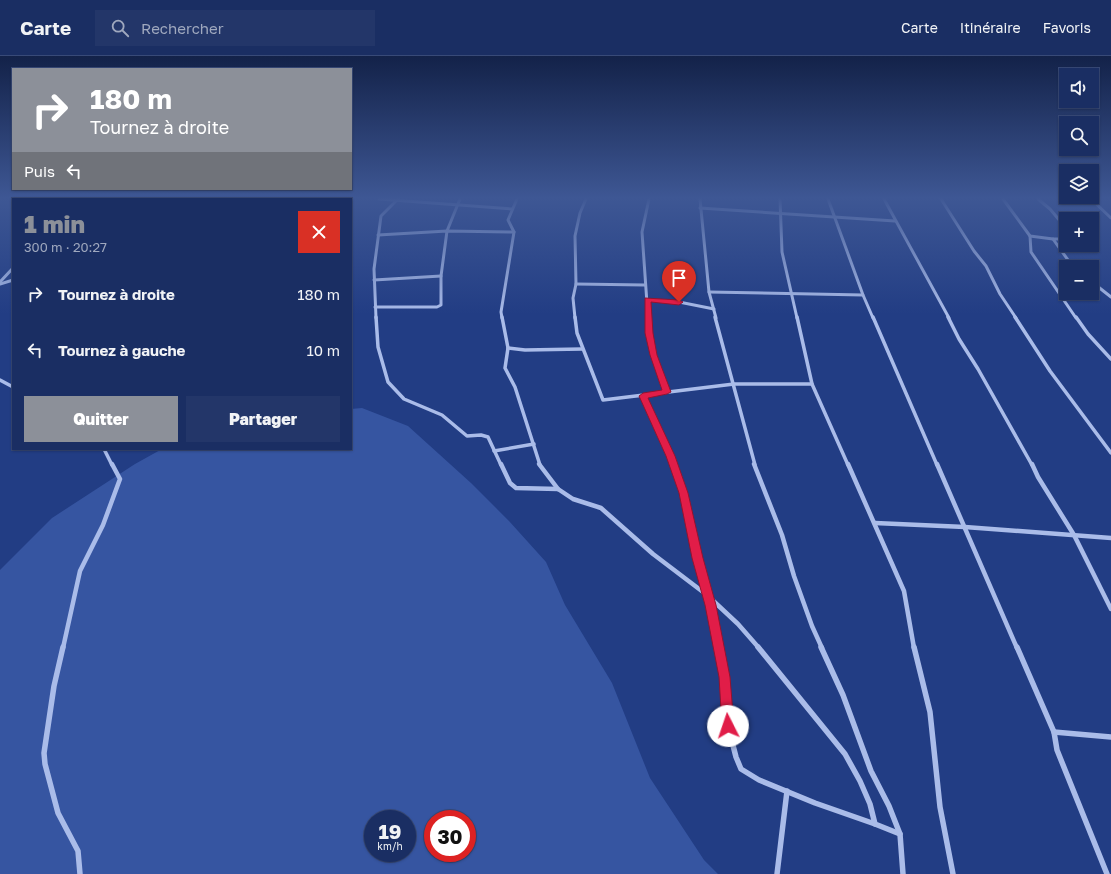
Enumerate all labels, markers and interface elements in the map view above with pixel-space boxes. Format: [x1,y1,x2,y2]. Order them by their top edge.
search box [95,10,375,46]
text: Carte [20,16,71,39]
icon: search [109,17,131,39]
text: Rechercher [141,19,224,37]
text: Carte [901,19,938,36]
text: Itinéraire [960,19,1021,36]
text: Favoris [1043,19,1091,36]
map controls [1059,68,1099,300]
button: sound [1059,68,1099,108]
text: 180 m [90,82,172,115]
icon: right [24,84,76,136]
text: Tournez à droite [90,116,229,138]
button: search [1059,116,1099,156]
icon: left [63,160,85,182]
text: Puis [24,162,55,180]
button: layers [1059,164,1099,204]
text: 1 min [24,209,85,238]
button: close [298,211,340,253]
button: + [1059,212,1099,252]
text: 300 m · 20:27 [24,239,107,255]
button: − [1059,260,1099,300]
pin [662,261,696,302]
icon: arrive [668,267,690,289]
icon: right [24,283,46,305]
text: Tournez à droite [58,285,175,303]
text: 180 m [297,285,340,303]
icon: left [24,339,46,361]
text: Tournez à gauche [58,341,185,359]
text: 10 m [306,341,340,359]
button: Quitter [24,396,178,442]
button: Partager [186,396,340,442]
position arrow [707,705,749,747]
speed limit sign: 30 [424,810,476,862]
text: 19 [378,819,401,843]
text: km/h [377,840,403,852]

